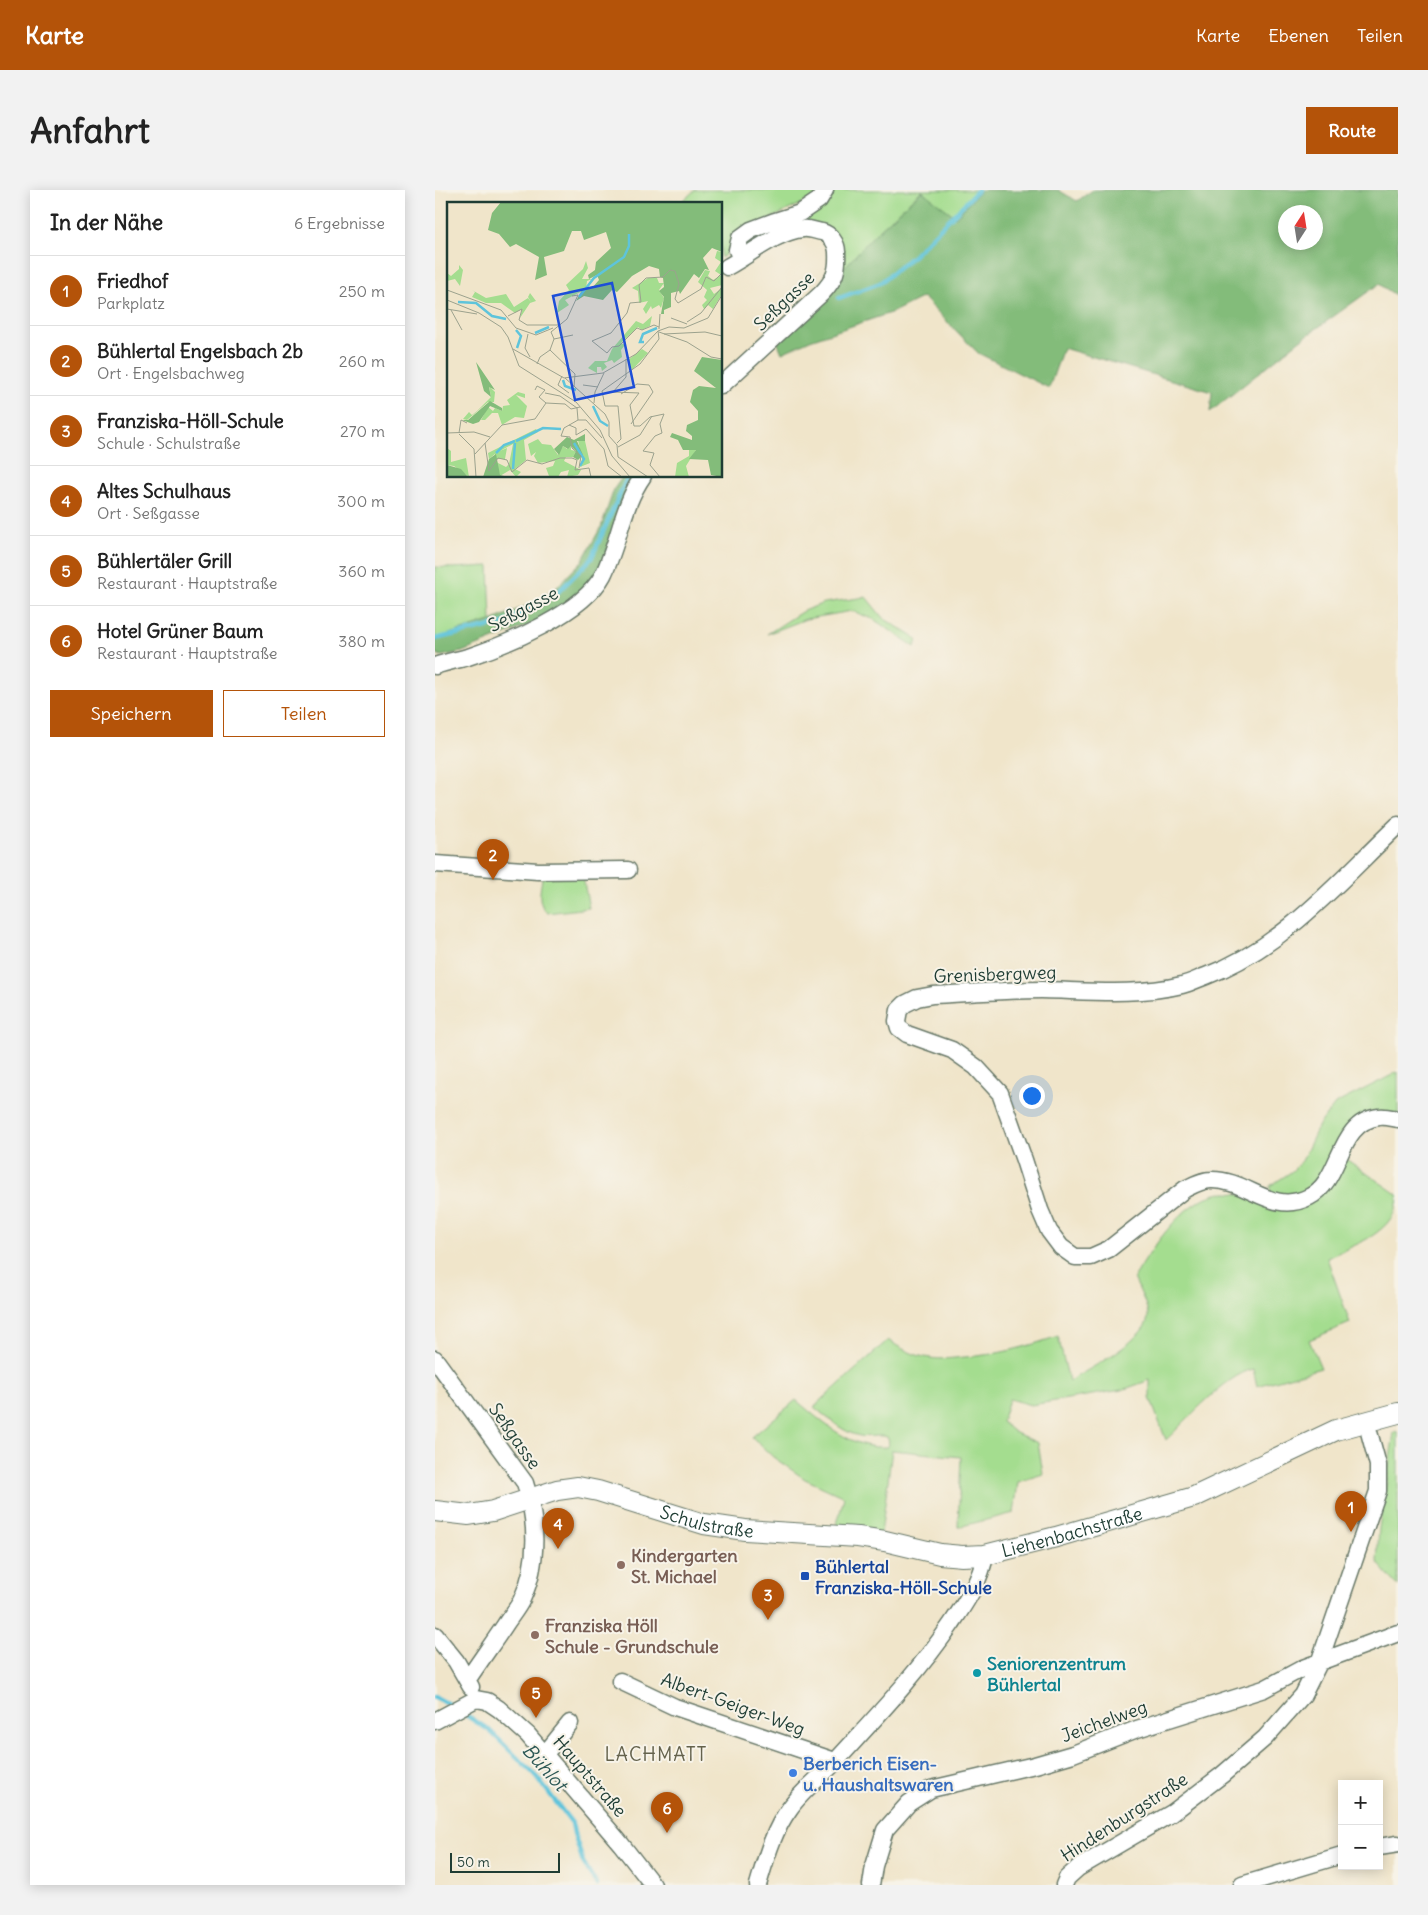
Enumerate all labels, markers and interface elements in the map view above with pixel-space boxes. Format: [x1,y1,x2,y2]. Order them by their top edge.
text: Karte [25,20,84,50]
text: Karte [1196,24,1240,47]
text: Ebenen [1268,24,1329,47]
text: Teilen [1357,24,1403,47]
button: Route [1306,107,1398,154]
text: Anfahrt [30,108,150,152]
inset map [447,202,723,478]
north arrow [1278,205,1323,250]
text: In der Nähe [50,209,163,236]
text: 6 Ergebnisse [294,213,385,233]
street label: Seßgasse [749,266,819,336]
text: Friedhof [97,269,168,293]
text: 1 [63,281,69,301]
text: 250 m [339,281,385,301]
text: Parkplatz [97,293,165,313]
text: Bühlertal Engelsbach 2b [97,339,303,363]
text: 2 [62,351,70,371]
text: 260 m [339,351,385,371]
text: Ort · Engelsbachweg [97,363,245,383]
text: Franziska-Höll-Schule [97,409,284,433]
text: 3 [61,421,71,441]
text: 270 m [340,421,385,441]
text: Schule · Schulstraße [97,433,241,453]
text: Altes Schulhaus [97,479,231,503]
text: 4 [61,491,71,511]
text: 300 m [337,491,385,511]
text: Ort · Seßgasse [97,503,200,523]
text: Bühlertäler Grill [97,549,232,573]
text: 5 [61,561,71,581]
text: 360 m [338,561,385,581]
text: Restaurant · Hauptstraße [97,573,277,593]
street label: Seßgasse [484,581,562,637]
text: Hotel Grüner Baum [97,619,263,643]
text: 6 [61,631,71,651]
text: 380 m [338,631,385,651]
text: Restaurant · Hauptstraße [97,643,277,663]
button: Speichern [50,690,213,737]
button: Teilen [223,690,385,737]
pin: 2 [477,839,509,880]
street label: Grenisbergweg [933,960,1057,988]
your location [1019,1083,1045,1109]
street label: Seßgasse [484,1398,546,1474]
pin: 1 [1335,1491,1367,1532]
street label: Schulstraße [657,1500,754,1542]
street label: Liehenbachstraße [999,1501,1145,1562]
pin: 4 [542,1508,574,1549]
place label: Kindergarten St. Michael [631,1544,738,1588]
place label: Bühlertal Franziska-Höll-Schule [815,1555,992,1599]
marker: Kindergarten St. Michael [615,1559,627,1571]
marker: Bühlertal Franziska-Höll-Schule [799,1570,811,1582]
pin: 3 [752,1579,784,1620]
place label: Franziska Höll Schule - Grundschule [545,1614,719,1658]
marker: Franziska Höll Schule - Grundschule [529,1629,541,1641]
place label: Seniorenzentrum Bühlertal [987,1652,1126,1696]
street label: Albert-Geiger-Weg [658,1667,808,1741]
marker: Seniorenzentrum Bühlertal [971,1667,983,1679]
pin: 5 [520,1677,552,1718]
street label: Jeichelweg [1058,1695,1150,1747]
street label: Hauptstraße [548,1730,632,1822]
water label: Bühlot [517,1738,574,1798]
district label: LACHMATT [604,1742,708,1766]
place label: Berberich Eisen- u. Haushaltswaren [803,1752,954,1796]
marker: Berberich Eisen- u. Haushaltswaren [787,1767,799,1779]
street label: Hindenburgstraße [1056,1767,1192,1867]
map controls [1338,1780,1383,1870]
button: + [1338,1780,1383,1825]
pin: 6 [651,1792,683,1833]
button: − [1338,1825,1383,1870]
scale bar [450,1850,560,1873]
text: 50 m [457,1853,490,1871]

